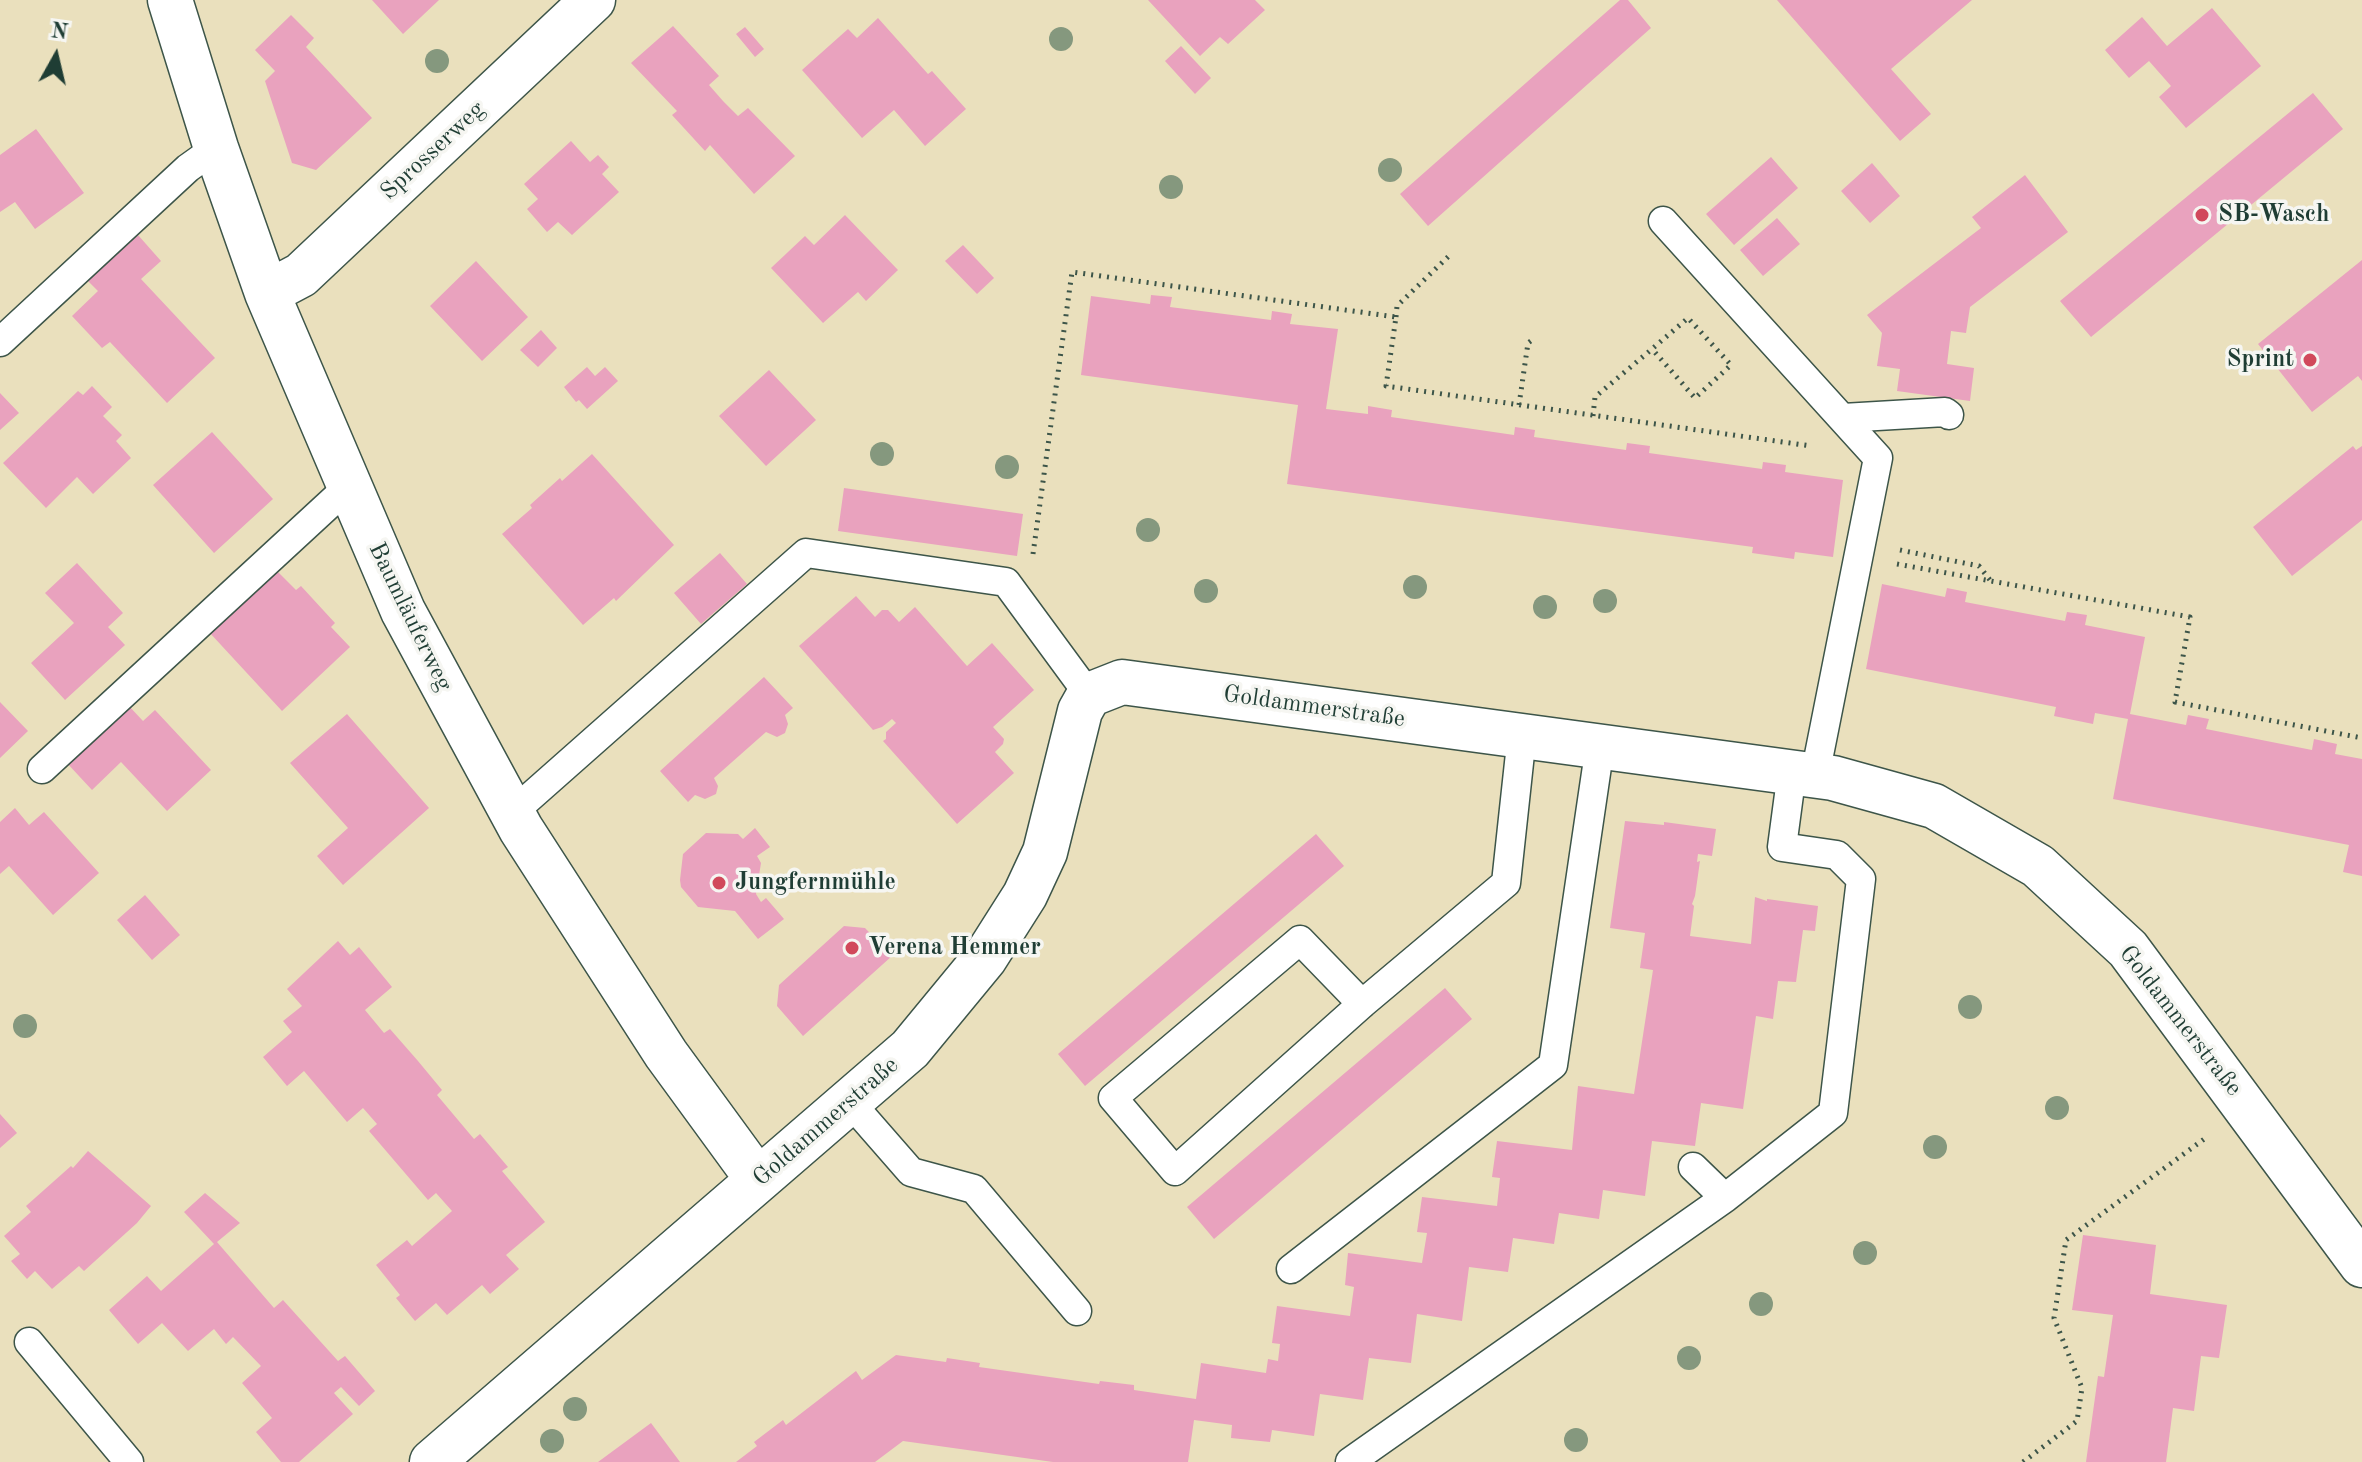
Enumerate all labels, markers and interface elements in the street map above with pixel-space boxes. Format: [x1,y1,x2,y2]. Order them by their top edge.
north arrow [16,16,96,96]
text: N [49,20,69,44]
street label: Sprosserweg [375,95,491,207]
place label: SB-Wasch [2218,201,2330,229]
marker: SB-Wasch [2193,206,2211,224]
place label: Sprint [2226,346,2294,374]
marker: Sprint [2301,351,2319,369]
street label: Baumläuferweg [362,538,458,696]
street label: Goldammerstraße [1221,680,1407,734]
place label: Jungfernmühle [735,869,896,897]
marker: Jungfernmühle [710,874,728,892]
place label: Verena Hemmer [868,934,1041,962]
marker: Verena Hemmer [843,939,861,957]
street label: Goldammerstraße [2112,940,2248,1102]
street label: Goldammerstraße [747,1051,905,1193]

